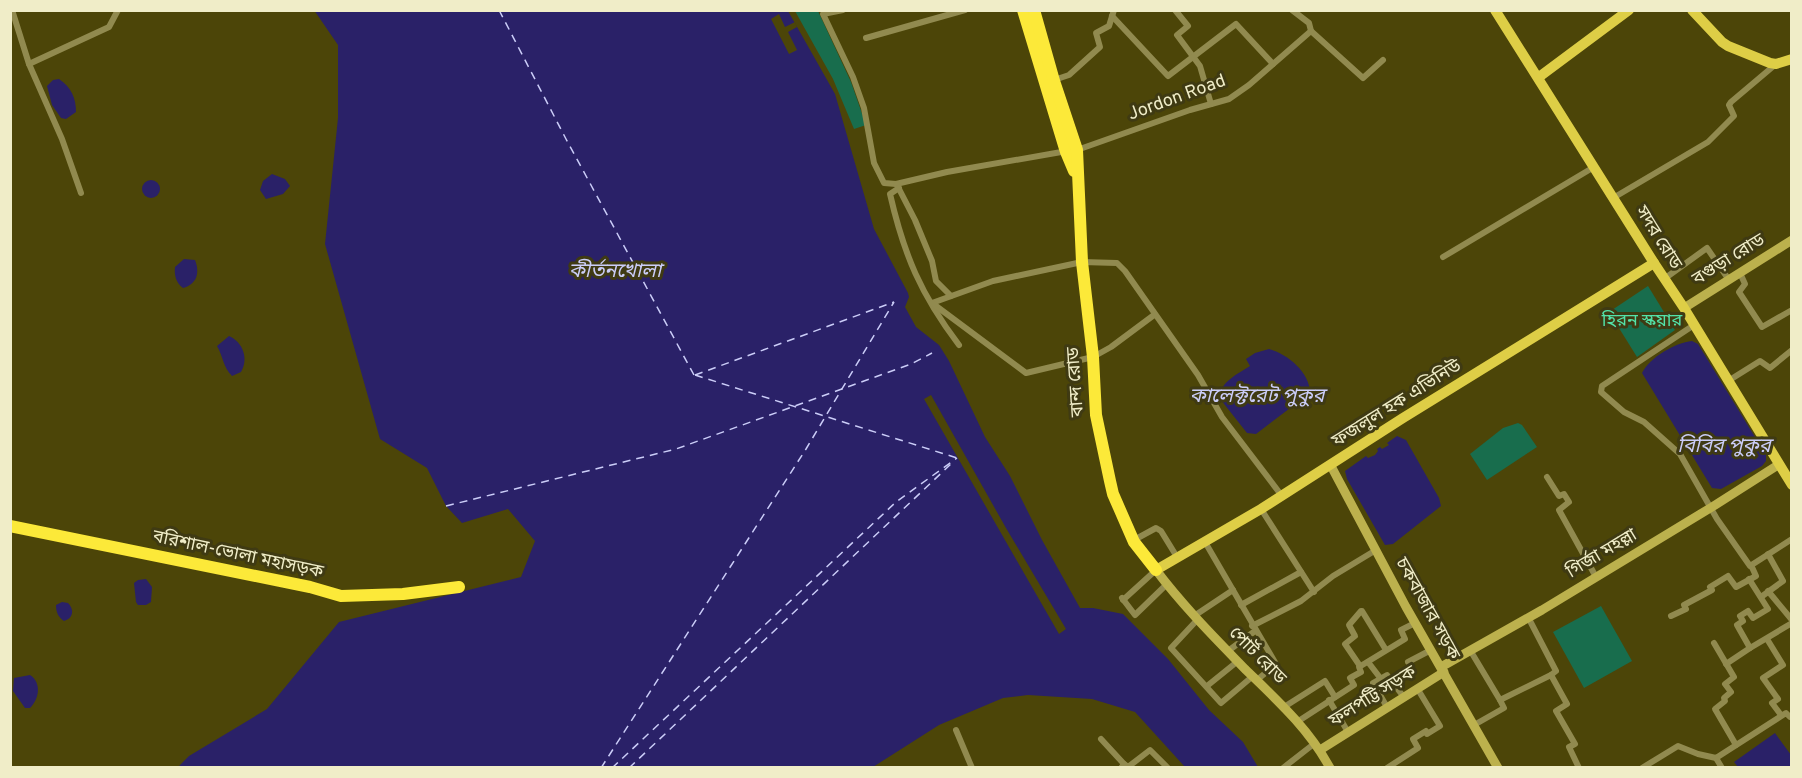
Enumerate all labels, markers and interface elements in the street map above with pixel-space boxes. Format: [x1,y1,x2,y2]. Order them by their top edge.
street label: Jordon Road [1125,70,1229,126]
street label: সদর রোড [1629,201,1687,274]
street label: বগুড়া রোড [1688,229,1770,292]
water label: কীর্তনখোলা [569,258,665,285]
park label: হিরন স্কয়ার [1601,310,1682,333]
street label: বান্দ রোড [1062,346,1090,419]
street label: ফজলুল হক এভিনিউ [1327,355,1466,454]
water label: কালেক্টরেট পুকুর [1190,383,1329,410]
water label: বিবির পুকুর [1677,434,1775,460]
street label: গির্জা মহল্লা [1561,523,1642,585]
street label: বরিশাল-ভোলা মহাসড়ক [150,525,326,584]
street label: চকবাজার সড়ক [1389,553,1465,665]
street label: পোর্ট রোড [1223,621,1292,690]
street label: ফলপট্টি সড়ক [1324,661,1421,733]

